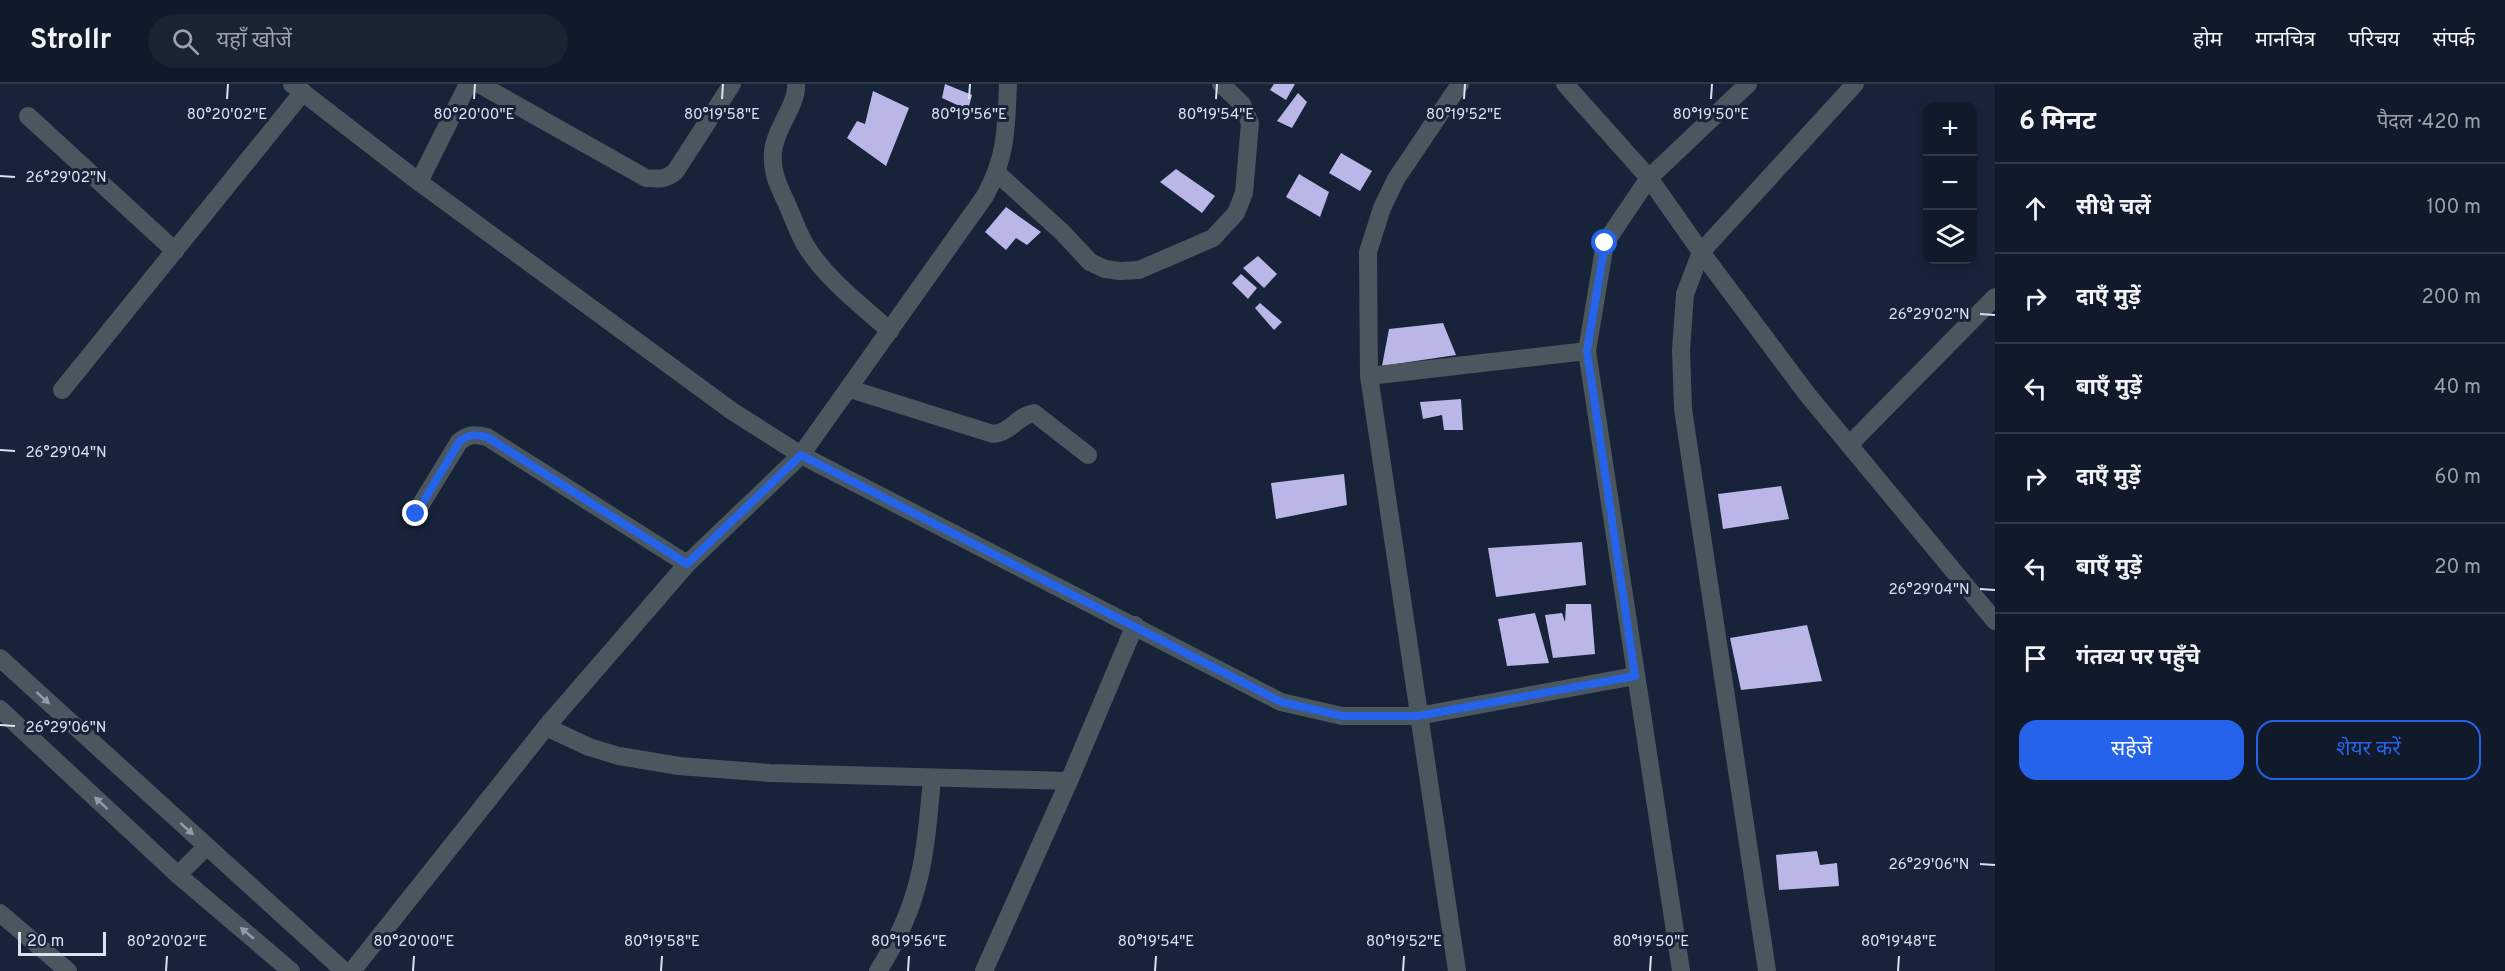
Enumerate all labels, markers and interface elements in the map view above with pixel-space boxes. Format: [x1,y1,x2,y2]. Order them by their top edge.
search box [148,14,568,68]
text: Strollr [30,23,112,59]
icon: search [169,25,202,58]
text: होम [2193,27,2222,54]
text: मानचित्र [2255,27,2315,54]
text: परिचय [2348,27,2400,54]
text: संपर्क [2433,27,2475,54]
text: यहाँ खोजें [217,28,292,55]
map controls [1923,102,1977,264]
button: + [1923,102,1977,156]
text: 80°20'02"E [187,106,267,125]
text: 80°20'00"E [434,106,514,125]
text: 80°19'58"E [684,106,760,125]
text: 80°19'56"E [931,106,1007,125]
text: 80°19'54"E [1178,106,1254,125]
text: 80°19'52"E [1426,106,1502,125]
text: 80°19'50"E [1673,106,1749,125]
text: 6 मिनट [2019,106,2096,139]
text: पैदल · 420 m [2377,110,2481,136]
button: − [1923,156,1977,210]
text: 26°29'02"N [25,169,107,188]
icon: ahead [2019,192,2052,225]
text: सीधे चलें [2076,195,2151,222]
text: 100 m [2426,195,2481,221]
button: layers [1923,210,1977,264]
route start [1591,229,1617,255]
icon: right [2019,282,2052,315]
text: दाएँ मुड़ें [2076,285,2141,312]
text: 200 m [2422,285,2481,311]
text: 26°29'02"N [1888,306,1970,325]
icon: left [2019,372,2052,405]
text: बाएँ मुड़ें [2076,375,2142,402]
text: 40 m [2434,375,2481,401]
text: 26°29'04"N [25,444,107,463]
icon: right [2019,462,2052,495]
text: दाएँ मुड़ें [2076,465,2141,492]
text: 60 m [2435,465,2481,491]
route end [402,500,428,526]
icon: left [2019,552,2052,585]
text: बाएँ मुड़ें [2076,555,2142,582]
text: 20 m [2434,555,2481,581]
text: 26°29'04"N [1888,581,1970,600]
icon: arrive [2019,642,2052,675]
text: गंतव्य पर पहुँचे [2076,645,2200,672]
one-way arrow [35,691,50,704]
text: 26°29'06"N [26,719,106,738]
button: सहेजें [2019,720,2244,780]
button: शेयर करें [2256,720,2481,780]
one-way arrow [94,797,109,810]
one-way arrow [179,822,194,835]
text: 26°29'06"N [1889,856,1969,875]
one-way arrow [240,927,255,940]
scale bar [18,929,106,956]
text: 20 m [27,932,64,952]
text: 80°20'02"E [127,933,207,952]
text: 80°20'00"E [374,933,454,952]
text: 80°19'58"E [624,933,700,952]
text: 80°19'56"E [871,933,947,952]
text: 80°19'54"E [1118,933,1194,952]
text: 80°19'52"E [1366,933,1442,952]
text: 80°19'50"E [1613,933,1689,952]
text: 80°19'48"E [1861,933,1937,952]

